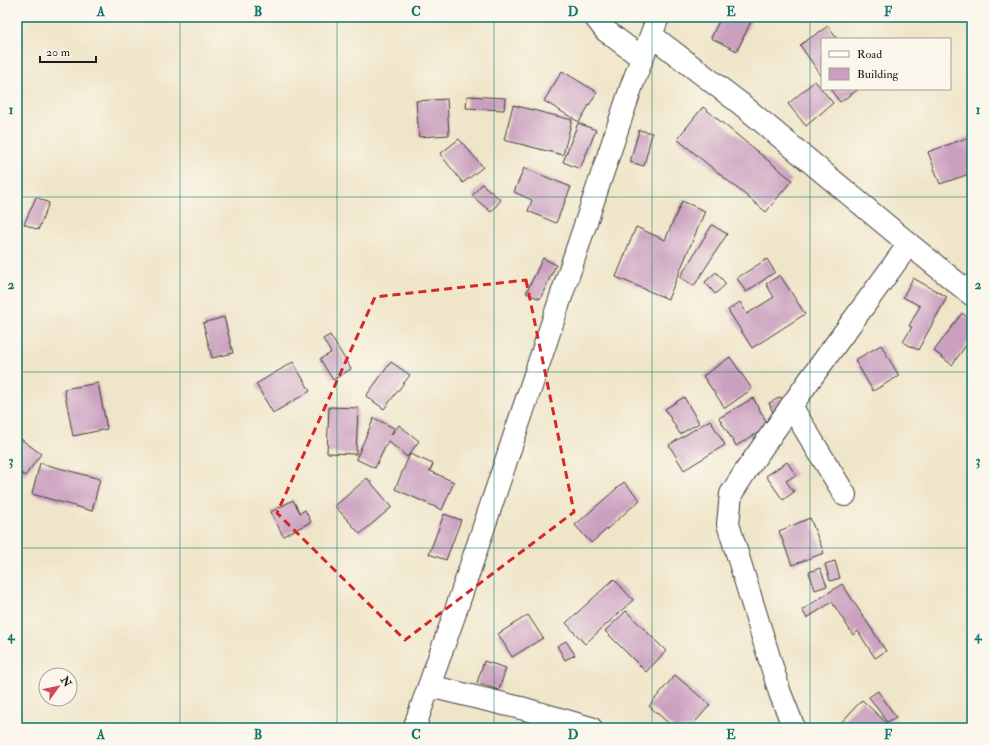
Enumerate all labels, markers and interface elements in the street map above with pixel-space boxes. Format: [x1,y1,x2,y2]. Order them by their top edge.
text: A [96,4,106,20]
text: B [254,4,262,20]
text: C [411,4,421,20]
text: D [568,4,579,20]
text: E [726,4,736,20]
text: F [884,4,893,20]
scale bar [40,38,96,64]
legend [821,38,951,90]
text: 20 m [46,45,71,60]
text: Road [857,47,882,62]
text: Building [857,67,900,82]
text: 1 [9,102,14,118]
text: 1 [976,102,981,118]
text: 2 [8,277,15,293]
text: 2 [975,277,982,293]
text: 3 [9,453,14,469]
text: 3 [976,453,981,469]
text: 4 [6,628,15,644]
text: 4 [973,628,982,644]
north arrow [38,667,78,707]
text: N [57,673,75,690]
text: A [96,727,106,743]
text: B [254,727,262,743]
text: C [411,727,421,743]
text: D [568,727,579,743]
text: E [726,727,736,743]
text: F [884,727,893,743]

